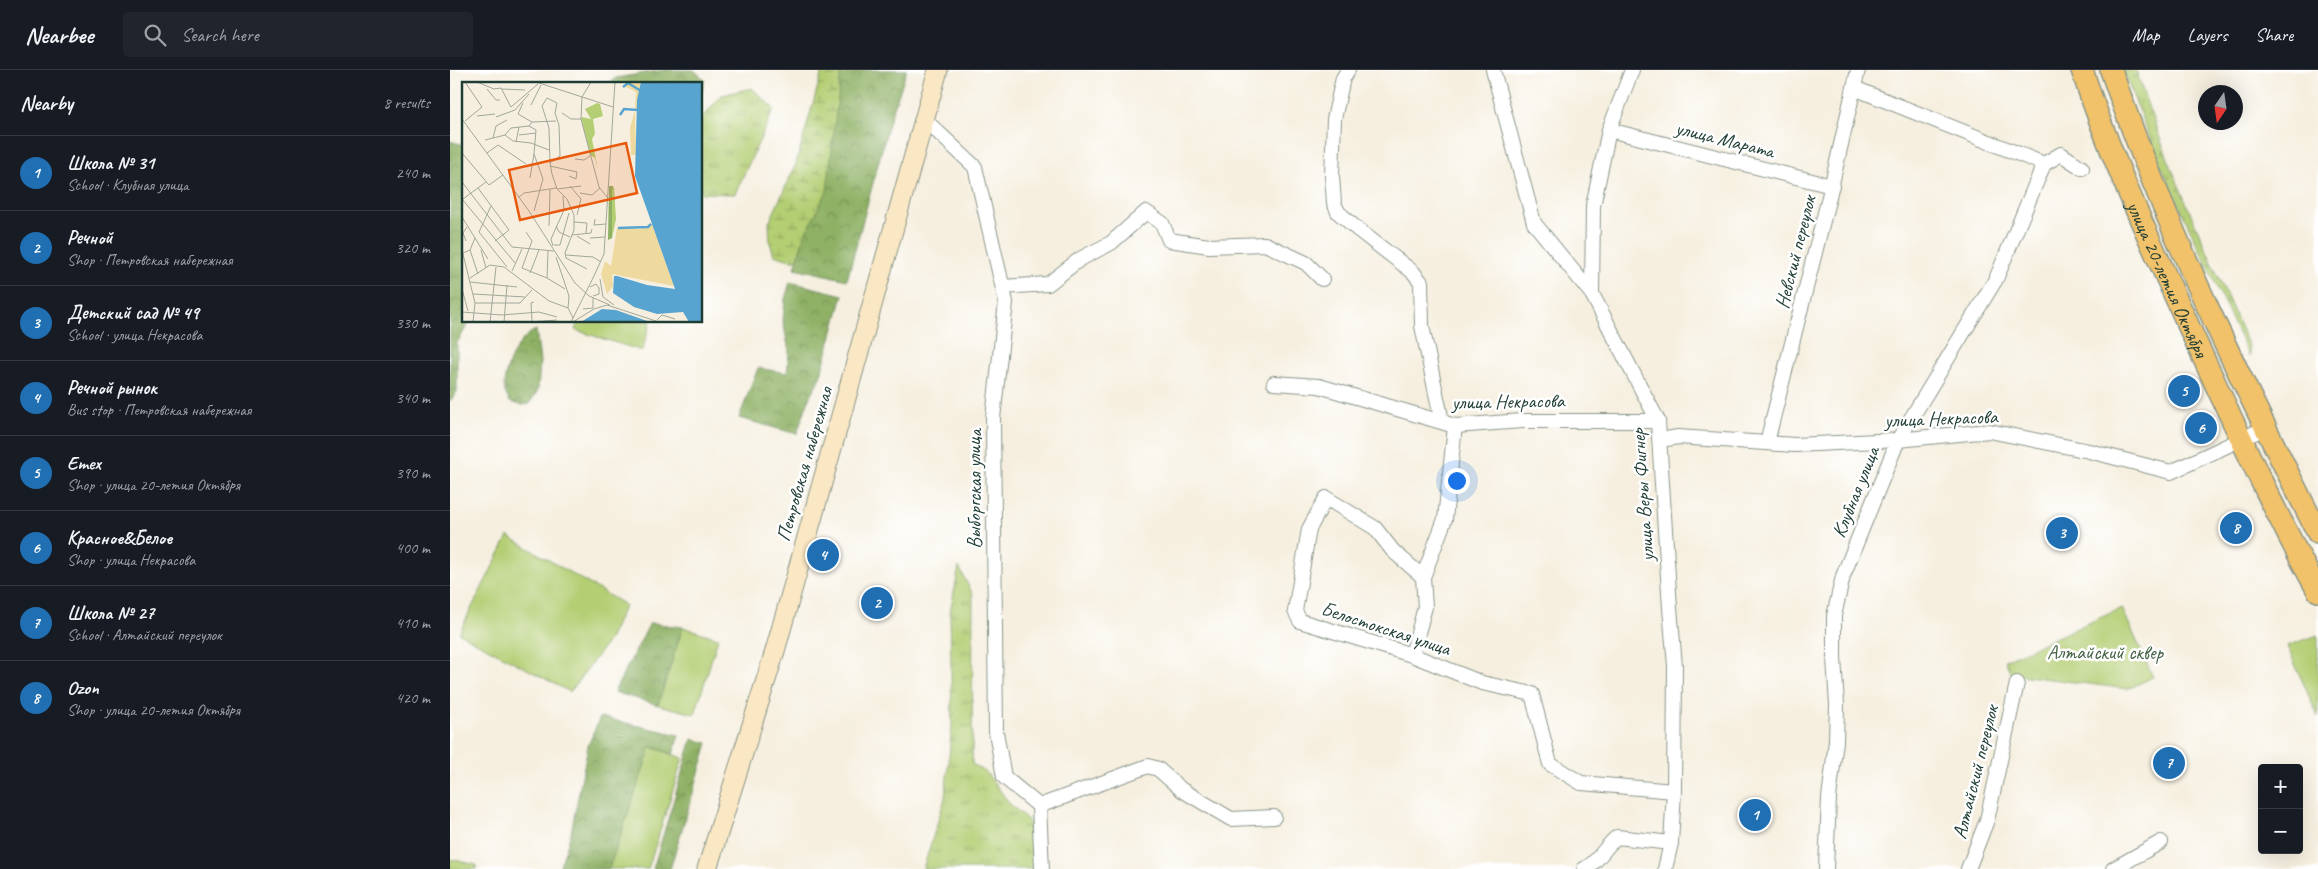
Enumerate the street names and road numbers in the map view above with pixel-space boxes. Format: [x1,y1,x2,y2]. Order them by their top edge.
street label: улица Марата [1672,115,1778,164]
street label: Невский переулок [1769,191,1822,311]
street label: улица 20-летия Октября [2121,196,2214,363]
street label: Петровская набережная [771,382,839,544]
street label: улица Некрасова [1450,388,1566,415]
street label: улица Некрасова [1883,404,1999,433]
street label: улица Веры Фигнер [1625,426,1660,563]
street label: Выборгская улица [962,428,987,549]
street label: Клубная улица [1826,441,1886,541]
street label: Белостокская улица [1318,596,1455,662]
street label: Алтайский переулок [1947,701,2005,842]

